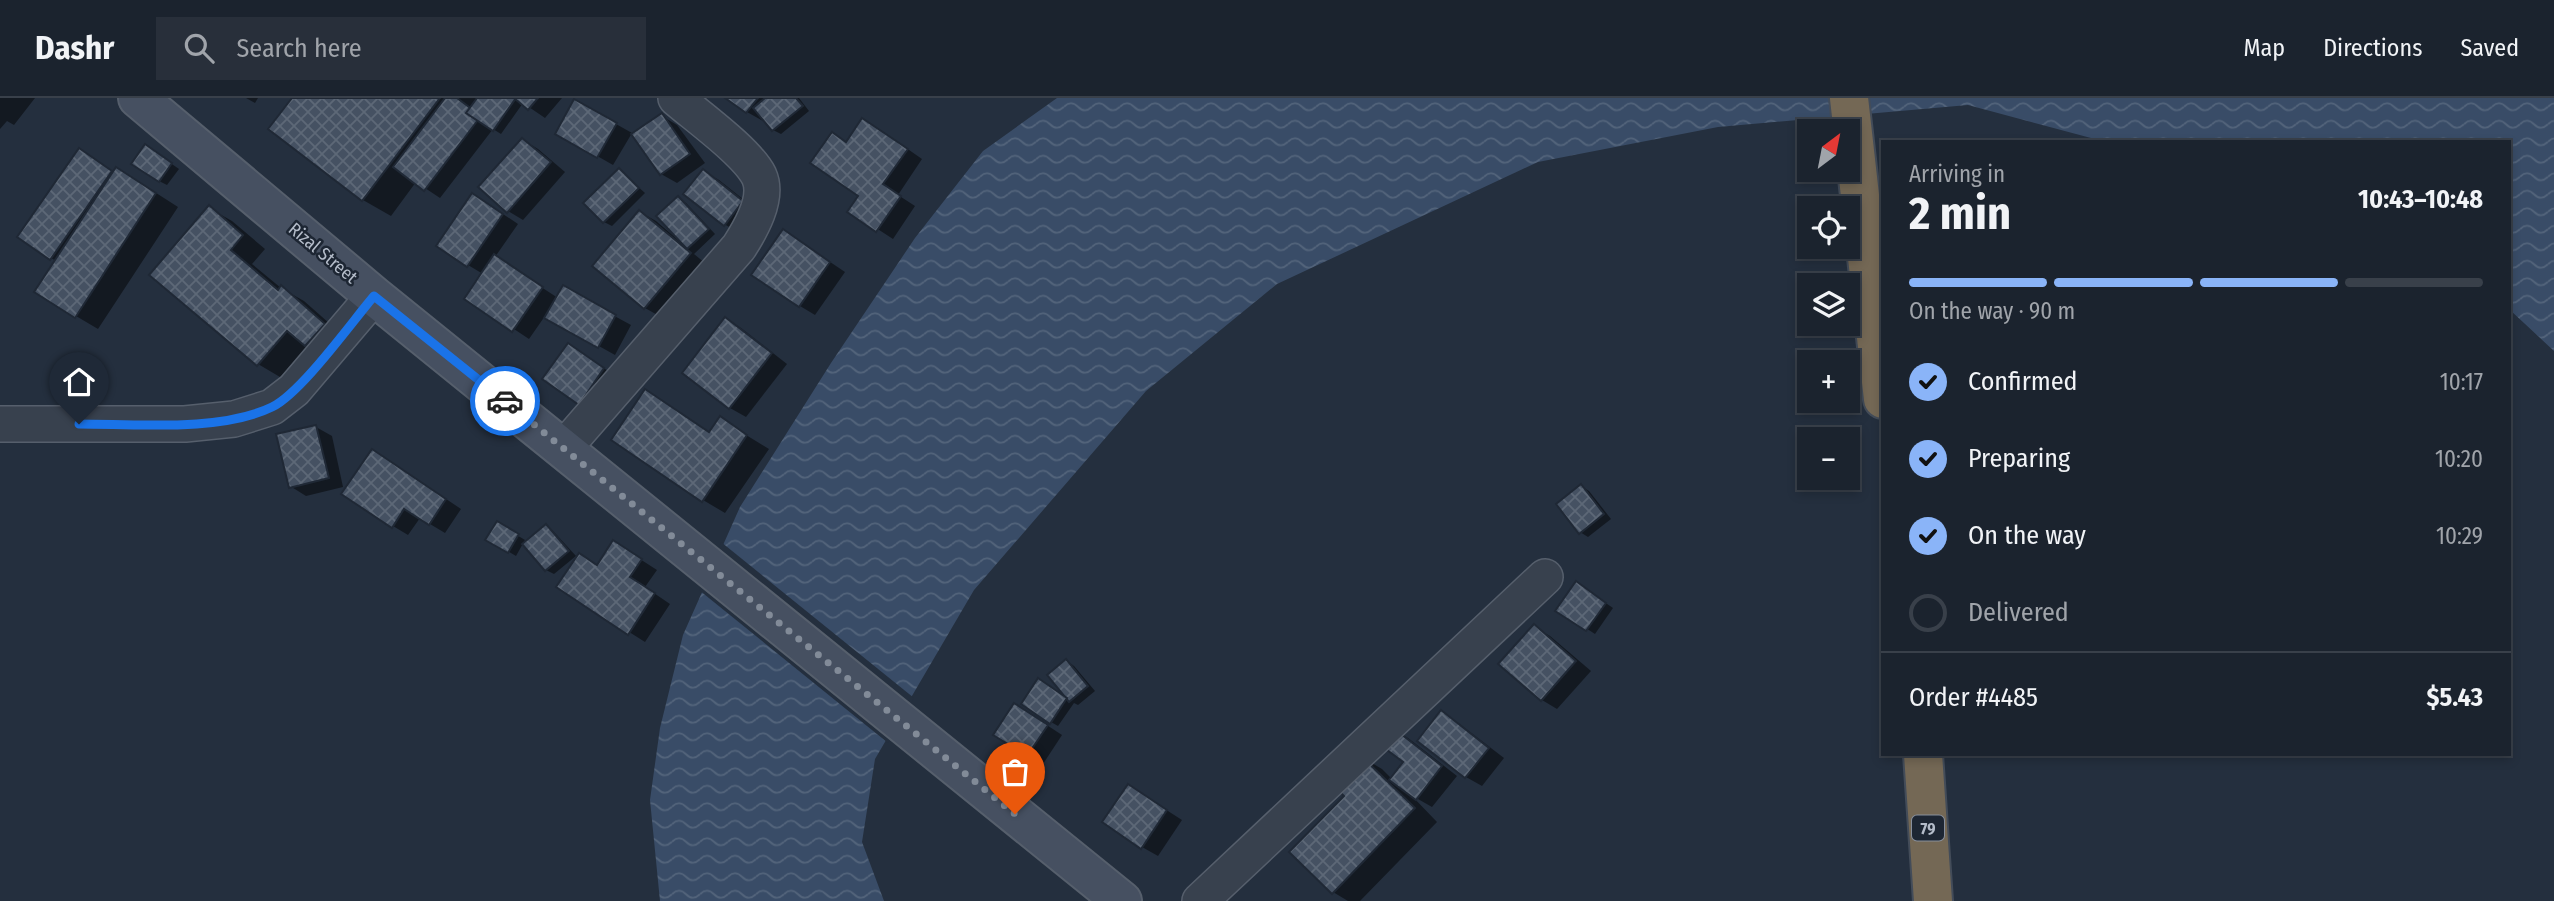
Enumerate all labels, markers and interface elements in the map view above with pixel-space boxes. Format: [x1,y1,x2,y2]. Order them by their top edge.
search box [156,17,646,80]
text: Dashr [35,28,114,68]
icon: search [180,29,218,67]
text: Search here [236,33,362,64]
text: Map [2244,34,2285,62]
text: Directions [2323,34,2422,62]
text: Saved [2460,34,2519,62]
north arrow [1797,119,1860,182]
map controls [1797,119,1860,490]
text: Arriving in [1909,160,2005,188]
text: 10:43–10:48 [2358,184,2483,215]
text: 2 min [1909,186,2011,241]
button: locate [1797,196,1860,259]
street label: Rizal Street [284,218,362,288]
button: layers [1797,273,1860,336]
text: On the way · 90 m [1909,297,2075,325]
button: + [1797,350,1860,413]
pin [49,352,109,424]
icon: home [60,363,98,401]
icon: check [1909,363,1947,401]
courier [470,366,540,436]
text: Confirmed [1968,366,2078,397]
text: 10:17 [2440,368,2483,396]
icon: car [486,382,524,420]
button: − [1797,427,1860,490]
icon: check [1909,440,1947,478]
text: Preparing [1968,443,2070,474]
text: 10:20 [2435,445,2483,473]
icon: check [1909,517,1947,555]
text: On the way [1968,520,2086,551]
text: 10:29 [2436,522,2483,550]
text: Delivered [1968,597,2069,628]
text: Order #4485 [1909,682,2038,713]
text: $5.43 [2427,682,2483,713]
pin [985,742,1045,814]
icon: bag [996,753,1034,791]
road number: 79 [1912,816,1944,841]

